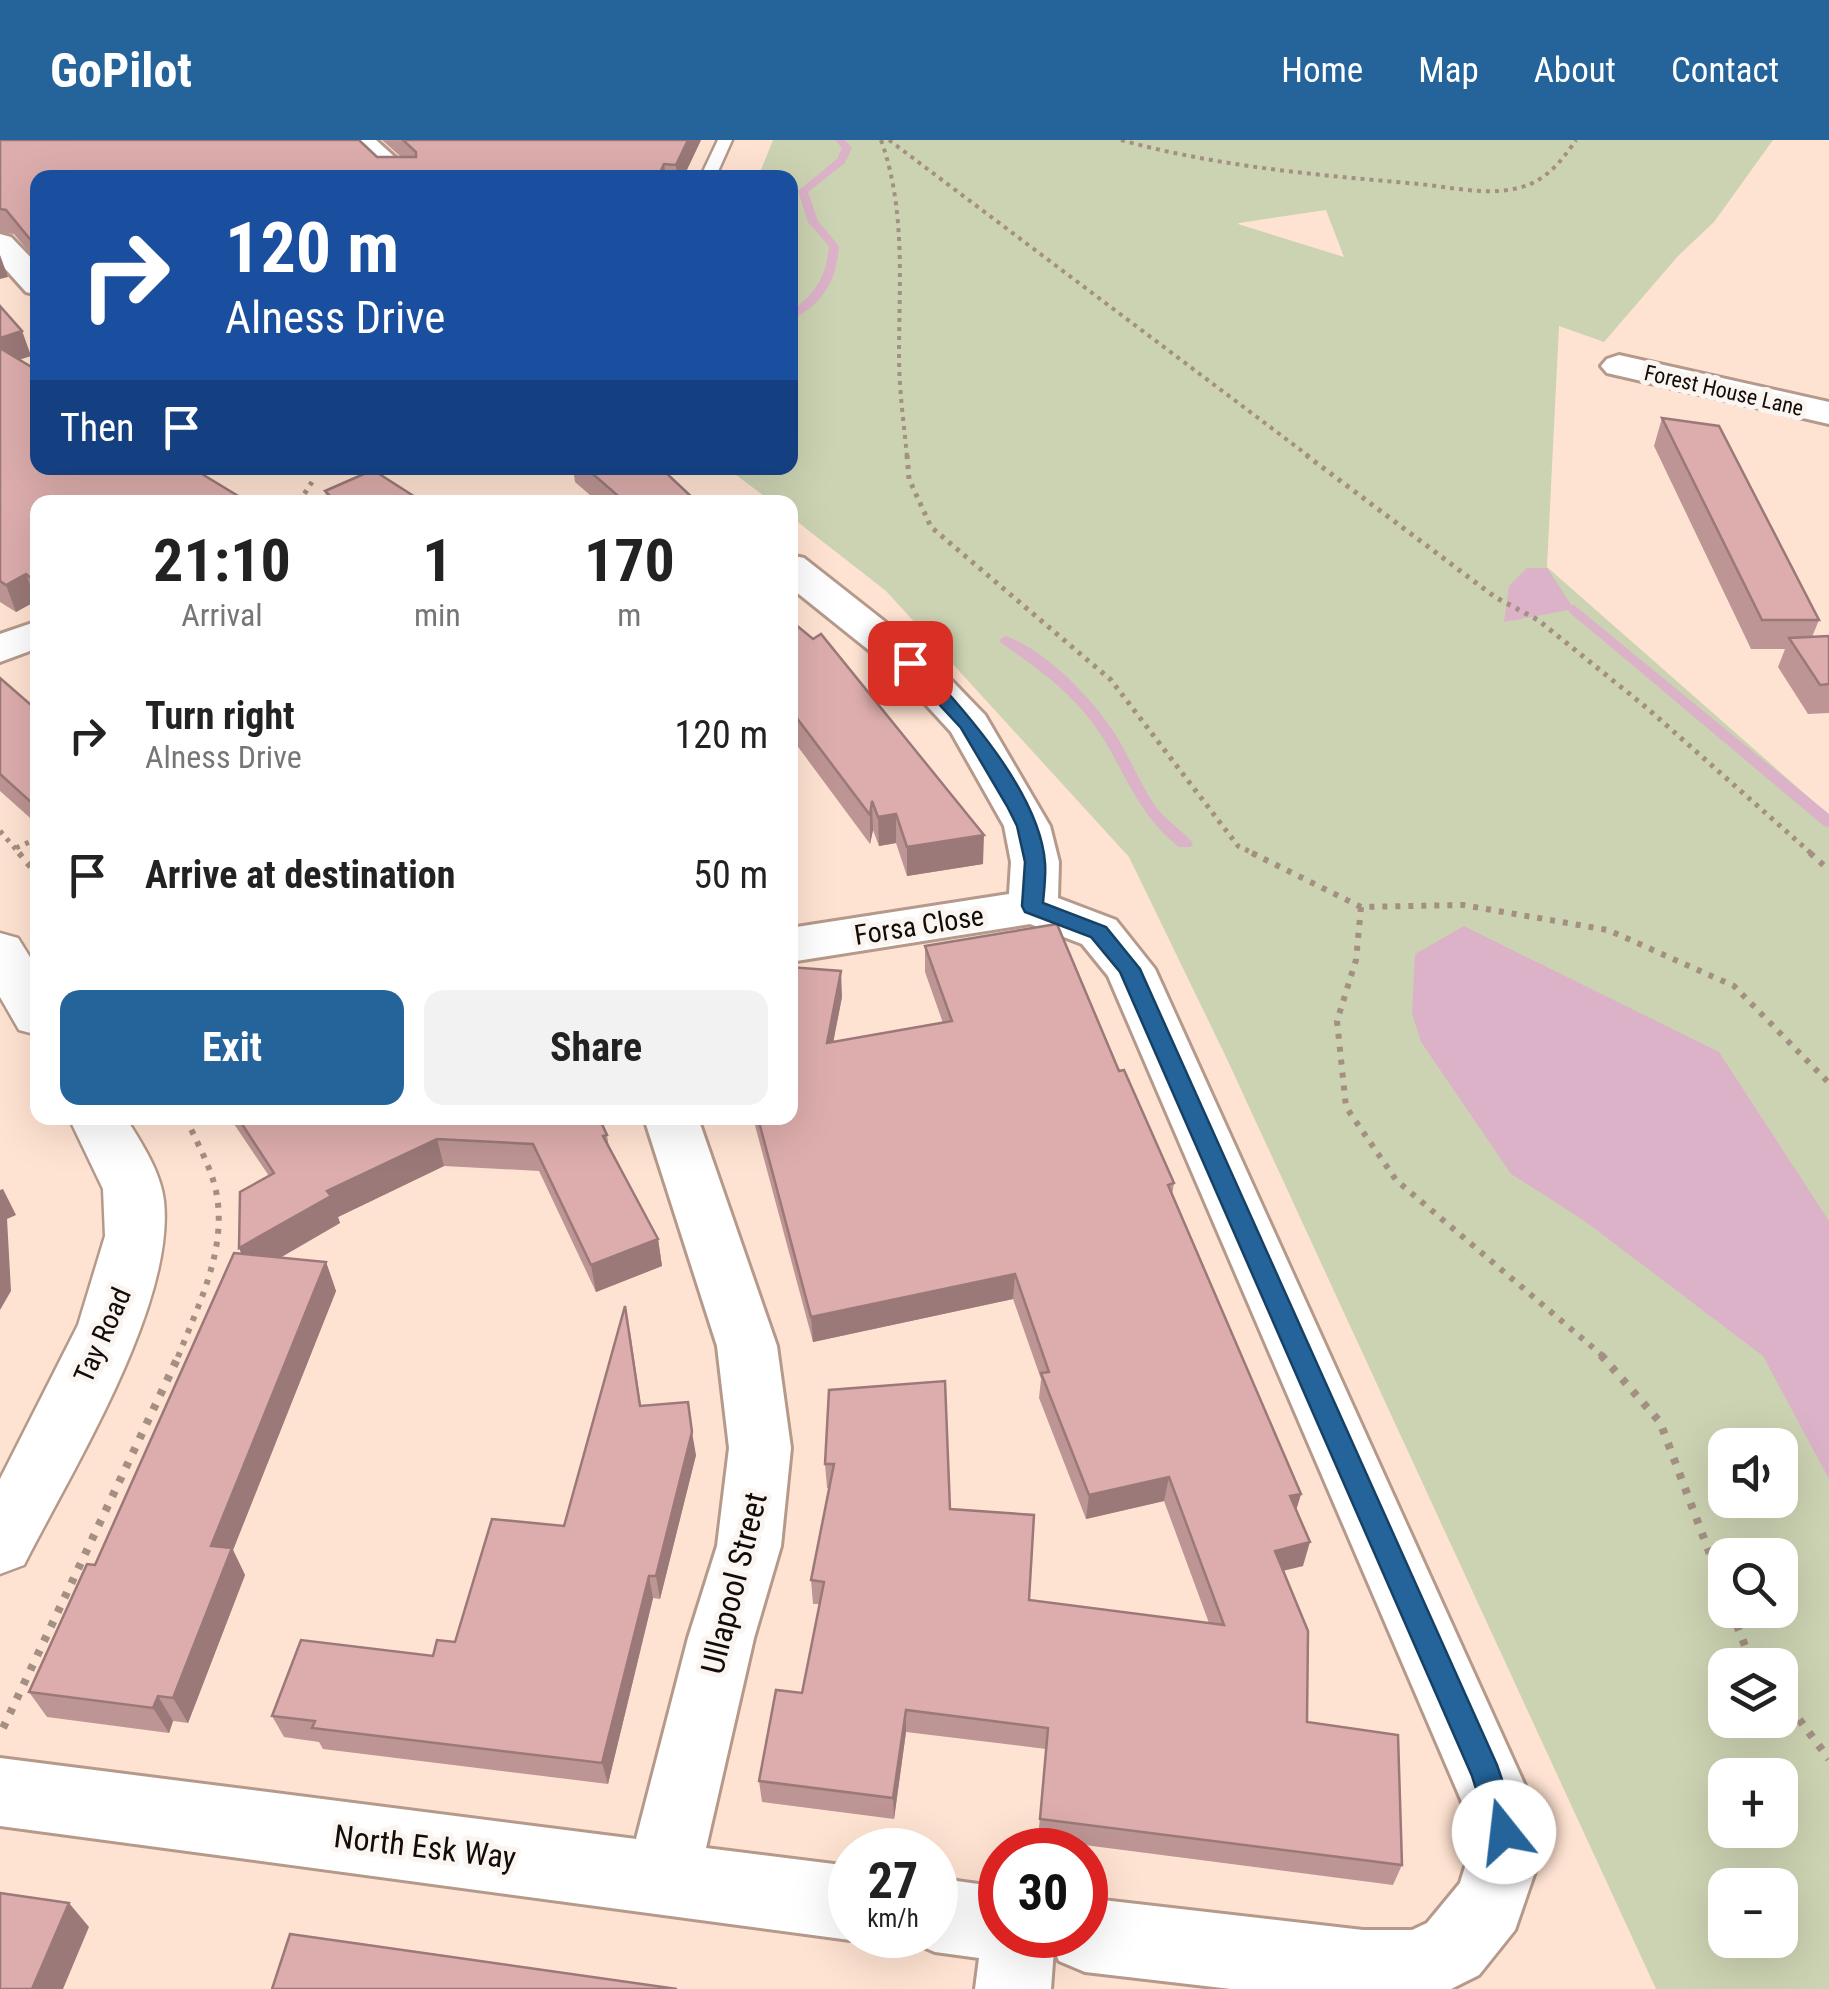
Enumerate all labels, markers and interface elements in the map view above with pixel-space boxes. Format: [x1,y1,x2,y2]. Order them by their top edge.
text: GoPilot [50,42,192,99]
text: Home [1281,50,1363,91]
text: Map [1418,50,1479,91]
text: About [1534,50,1616,91]
text: Contact [1671,50,1779,91]
text: 120 m [225,207,399,289]
icon: right [60,210,190,340]
text: Alness Drive [225,291,445,344]
street label: Forest House Lane [1642,360,1806,421]
icon: arrive [154,400,209,455]
text: Then [60,406,134,450]
text: 21:10 [153,525,291,596]
text: 1 [422,525,453,596]
text: 170 [584,525,675,596]
text: Arrival [181,596,263,634]
text: min [414,596,461,634]
text: m [617,596,641,634]
pin [868,621,953,706]
icon: arrive [883,636,938,691]
text: Turn right [145,694,295,738]
icon: right [60,708,115,763]
text: 120 m [674,713,768,757]
text: Alness Drive [145,738,302,776]
icon: arrive [60,848,115,903]
text: Arrive at destination [145,853,455,897]
text: 50 m [693,853,768,897]
street label: Forsa Close [852,899,986,952]
button: Exit [60,990,404,1105]
button: Share [424,990,768,1105]
street label: Tay Road [67,1283,138,1388]
map controls [1708,1428,1798,1958]
button: sound [1708,1428,1798,1518]
street label: Ullapool Street [693,1488,775,1678]
button: search [1708,1538,1798,1628]
button: layers [1708,1648,1798,1738]
button: + [1708,1758,1798,1848]
position arrow [1452,1780,1556,1884]
street label: North Esk Way [332,1817,518,1877]
speed limit sign: 30 [978,1828,1108,1958]
text: 27 [868,1852,918,1910]
button: − [1708,1868,1798,1958]
text: km/h [867,1904,919,1933]

